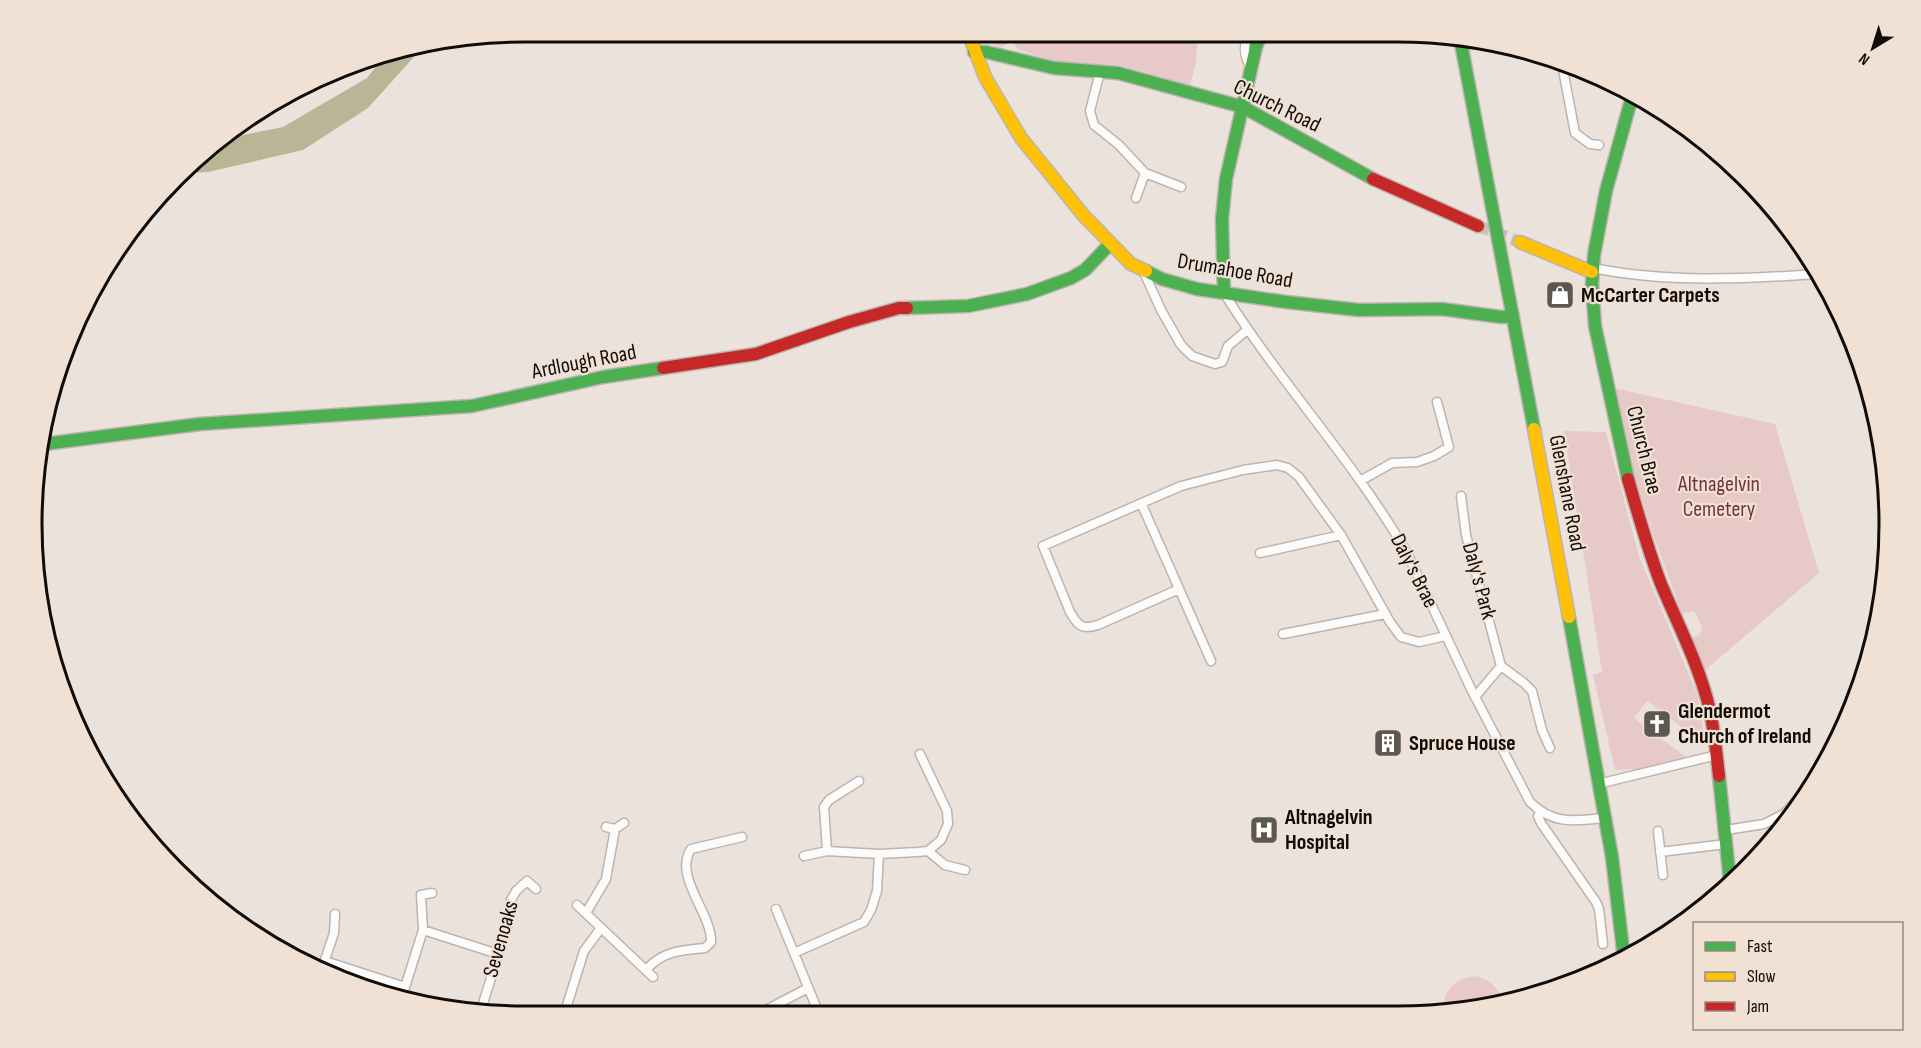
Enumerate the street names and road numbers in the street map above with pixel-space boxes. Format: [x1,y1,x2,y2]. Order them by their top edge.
street label: Church Road [1229,73,1325,139]
street label: Drumahoe Road [1175,248,1295,294]
street label: Ardlough Road [529,339,638,386]
street label: Church Brae [1620,403,1668,497]
street label: Glenshane Road [1543,433,1591,553]
street label: Daly's Brae [1384,529,1444,613]
street label: Daly's Park [1456,539,1502,623]
street label: Sevenoaks [477,898,525,980]

